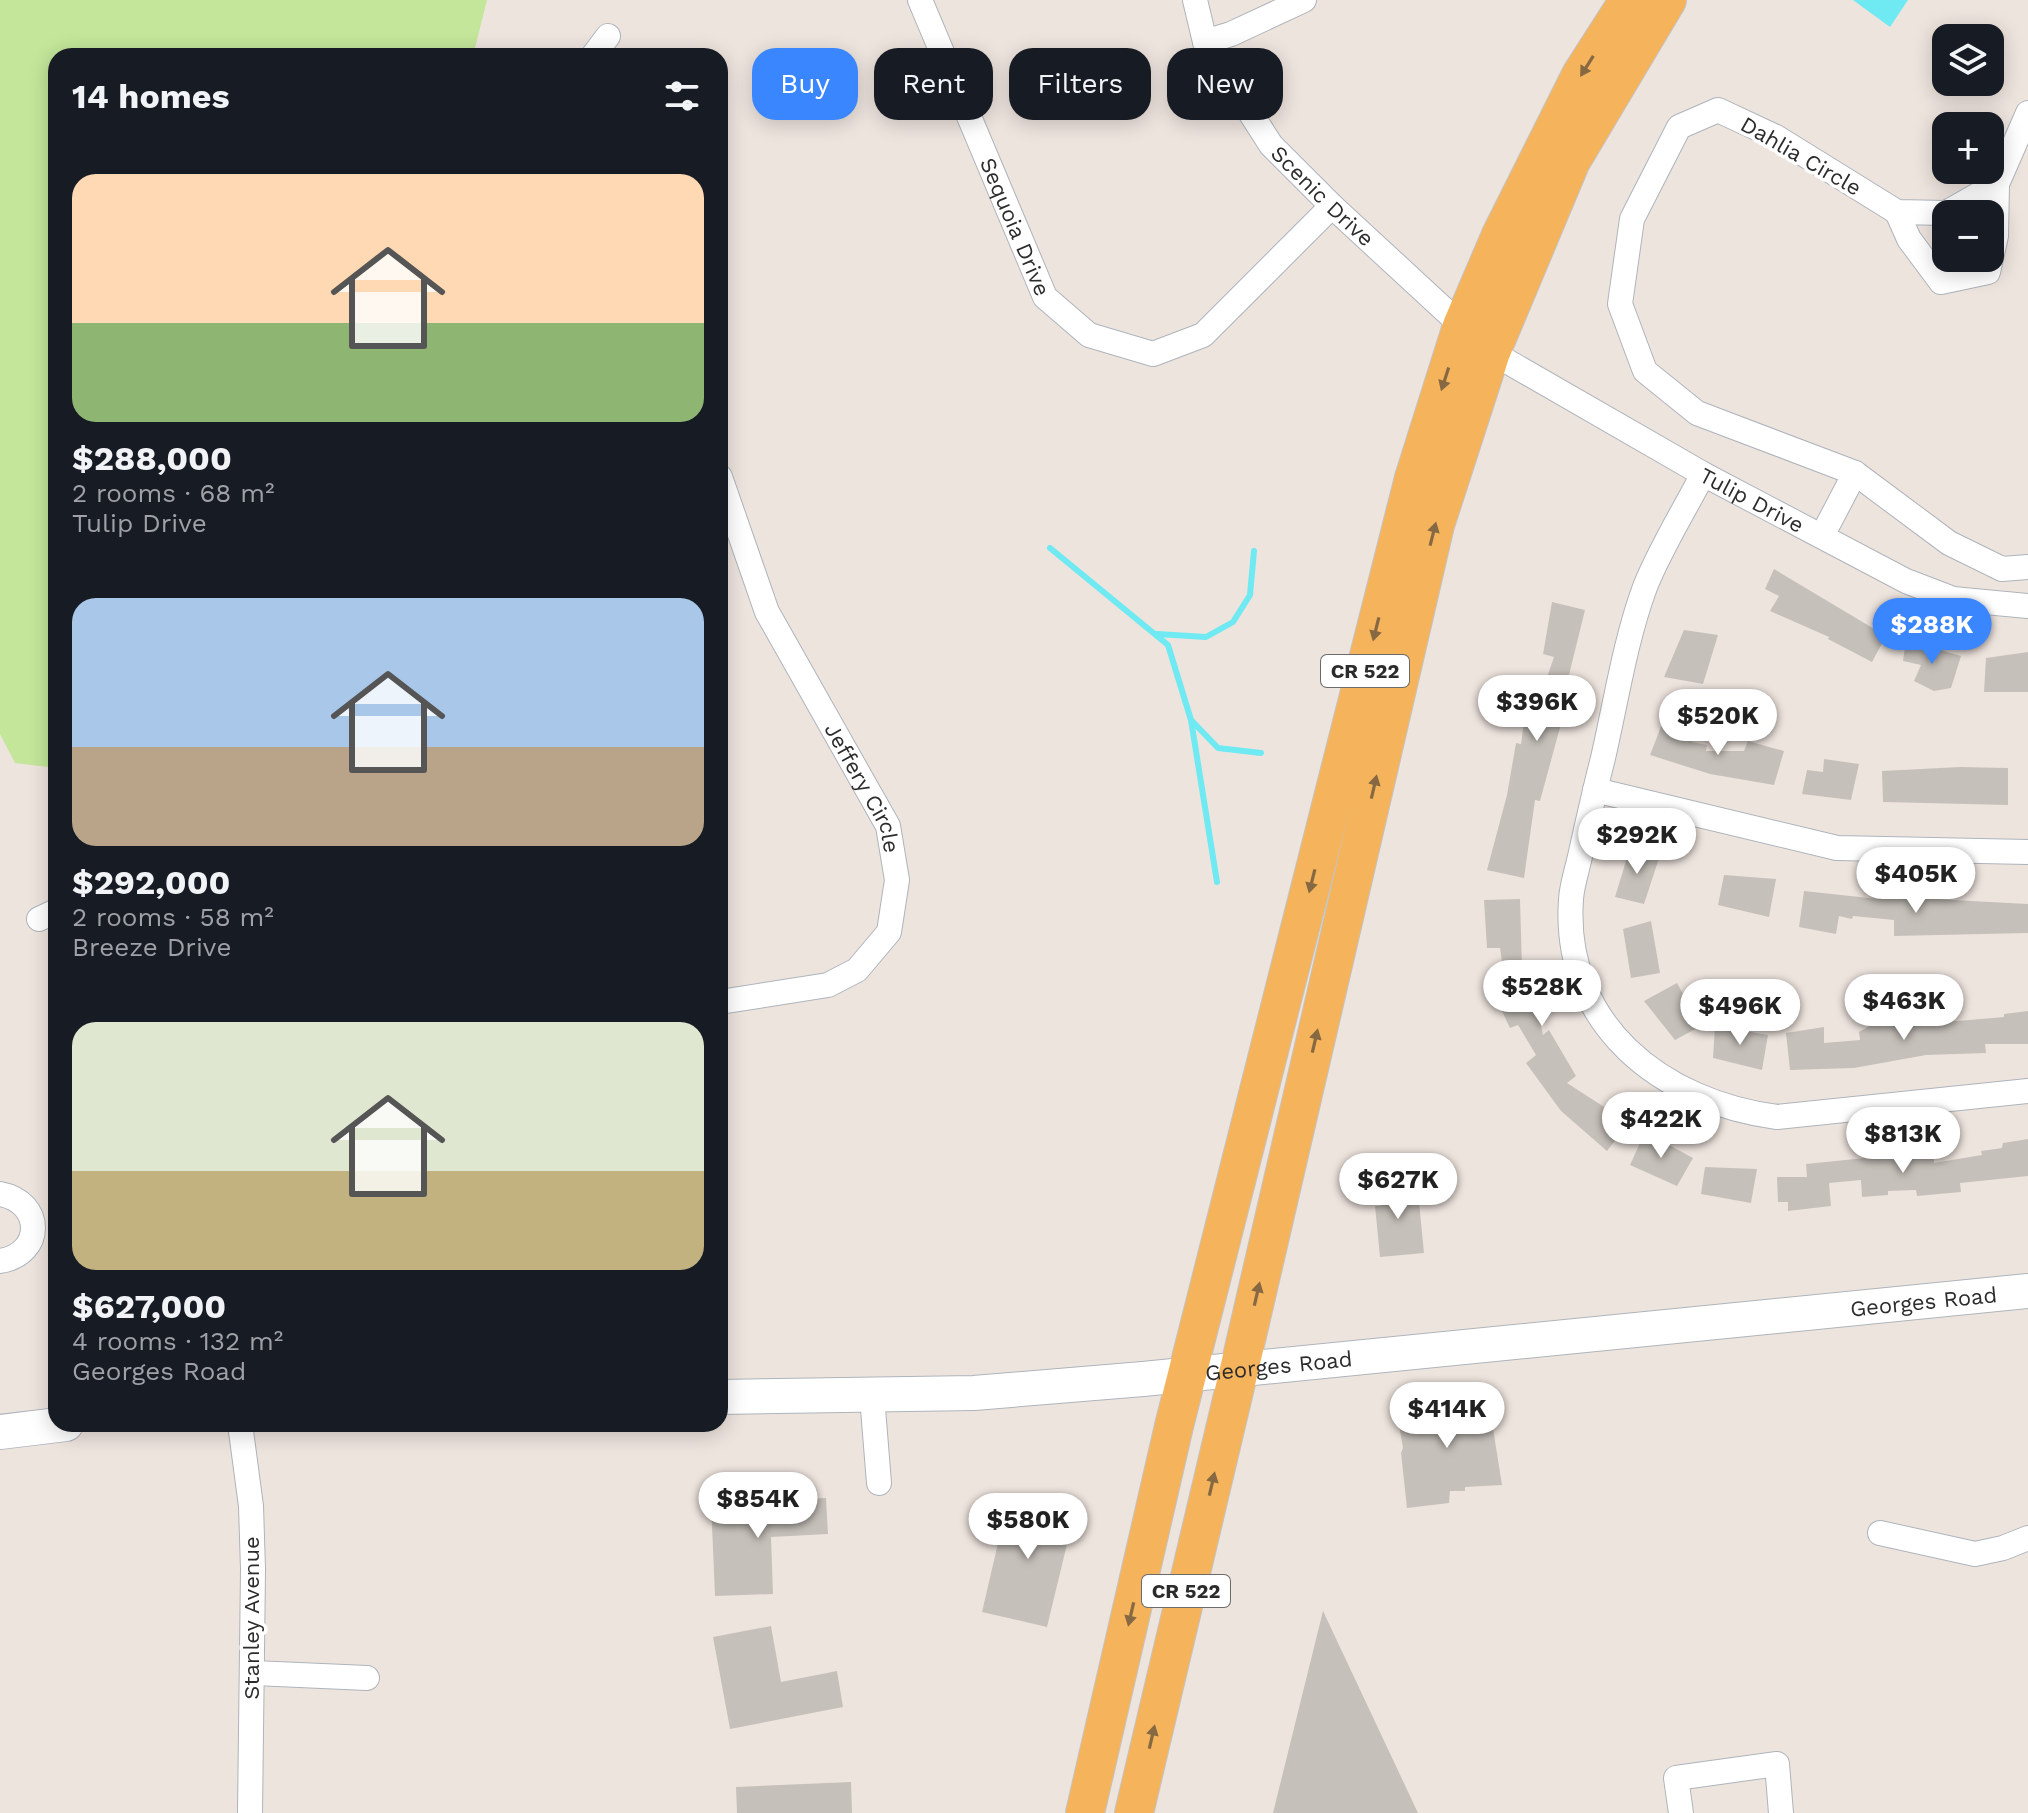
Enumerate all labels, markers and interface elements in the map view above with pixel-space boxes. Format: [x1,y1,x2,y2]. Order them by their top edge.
map controls [1932,24,2004,272]
button: layers [1932,24,2004,96]
chip: Buy [752,48,858,120]
chip: Rent [874,48,993,120]
chip: Filters [1009,48,1151,120]
chip: New [1167,48,1283,120]
one-way arrow [1581,55,1595,77]
icon: filters [660,74,704,118]
text: 14 homes [72,76,230,116]
street label: Dahlia Circle [1736,111,1866,201]
button: + [1932,112,2004,184]
street label: Scenic Drive [1266,140,1379,251]
street label: Sequoia Drive [975,154,1056,300]
button: − [1932,200,2004,272]
icon: home [316,226,460,370]
one-way arrow [1439,367,1451,391]
text: $288,000 [72,438,232,478]
street label: Tulip Drive [1696,462,1808,537]
text: 2 rooms · 68 m² [72,478,274,508]
text: Tulip Drive [72,508,207,538]
one-way arrow [1427,522,1439,547]
pin: $288K [1876,598,1988,666]
text: $288K [1891,609,1973,639]
one-way arrow [1369,617,1381,642]
icon: home [316,650,460,794]
road number: CR 522 [1321,655,1409,687]
pin: $396K [1481,675,1593,743]
text: $396K [1496,686,1578,716]
pin: $520K [1662,689,1774,757]
text: $520K [1677,700,1759,730]
street label: Jeffery Circle [820,719,905,855]
one-way arrow [1368,775,1381,800]
pin: $292K [1581,808,1693,876]
text: $292K [1596,819,1678,849]
pin: $405K [1860,847,1972,915]
text: $405K [1874,858,1958,888]
text: $292,000 [72,862,231,902]
one-way arrow [1305,869,1317,894]
text: 2 rooms · 58 m² [72,902,274,932]
text: Breeze Drive [72,932,231,962]
pin: $528K [1486,960,1598,1028]
text: $528K [1501,971,1583,1001]
pin: $463K [1848,974,1960,1042]
pin: $496K [1684,979,1796,1047]
text: $463K [1863,985,1945,1015]
text: $496K [1698,990,1782,1020]
one-way arrow [1310,1028,1322,1053]
icon: home [316,1074,460,1218]
pin: $422K [1605,1092,1717,1160]
text: $422K [1620,1103,1702,1133]
pin: $813K [1847,1107,1959,1175]
text: $813K [1864,1118,1942,1148]
pin: $627K [1342,1153,1454,1221]
text: $627K [1357,1164,1439,1194]
one-way arrow [1251,1281,1264,1306]
street label: Georges Road [1849,1282,1998,1321]
text: $627,000 [72,1286,226,1326]
text: 4 rooms · 132 m² [72,1326,283,1356]
street label: Georges Road [1204,1346,1353,1385]
text: Georges Road [72,1356,246,1386]
pin: $414K [1391,1382,1503,1450]
text: $414K [1408,1393,1486,1423]
one-way arrow [1206,1471,1218,1496]
pin: $854K [702,1472,814,1540]
text: $854K [717,1483,799,1513]
pin: $580K [972,1493,1084,1561]
text: $580K [987,1504,1069,1534]
street label: Stanley Avenue [239,1536,264,1700]
road number: CR 522 [1142,1575,1230,1607]
one-way arrow [1124,1601,1137,1626]
one-way arrow [1146,1724,1159,1749]

